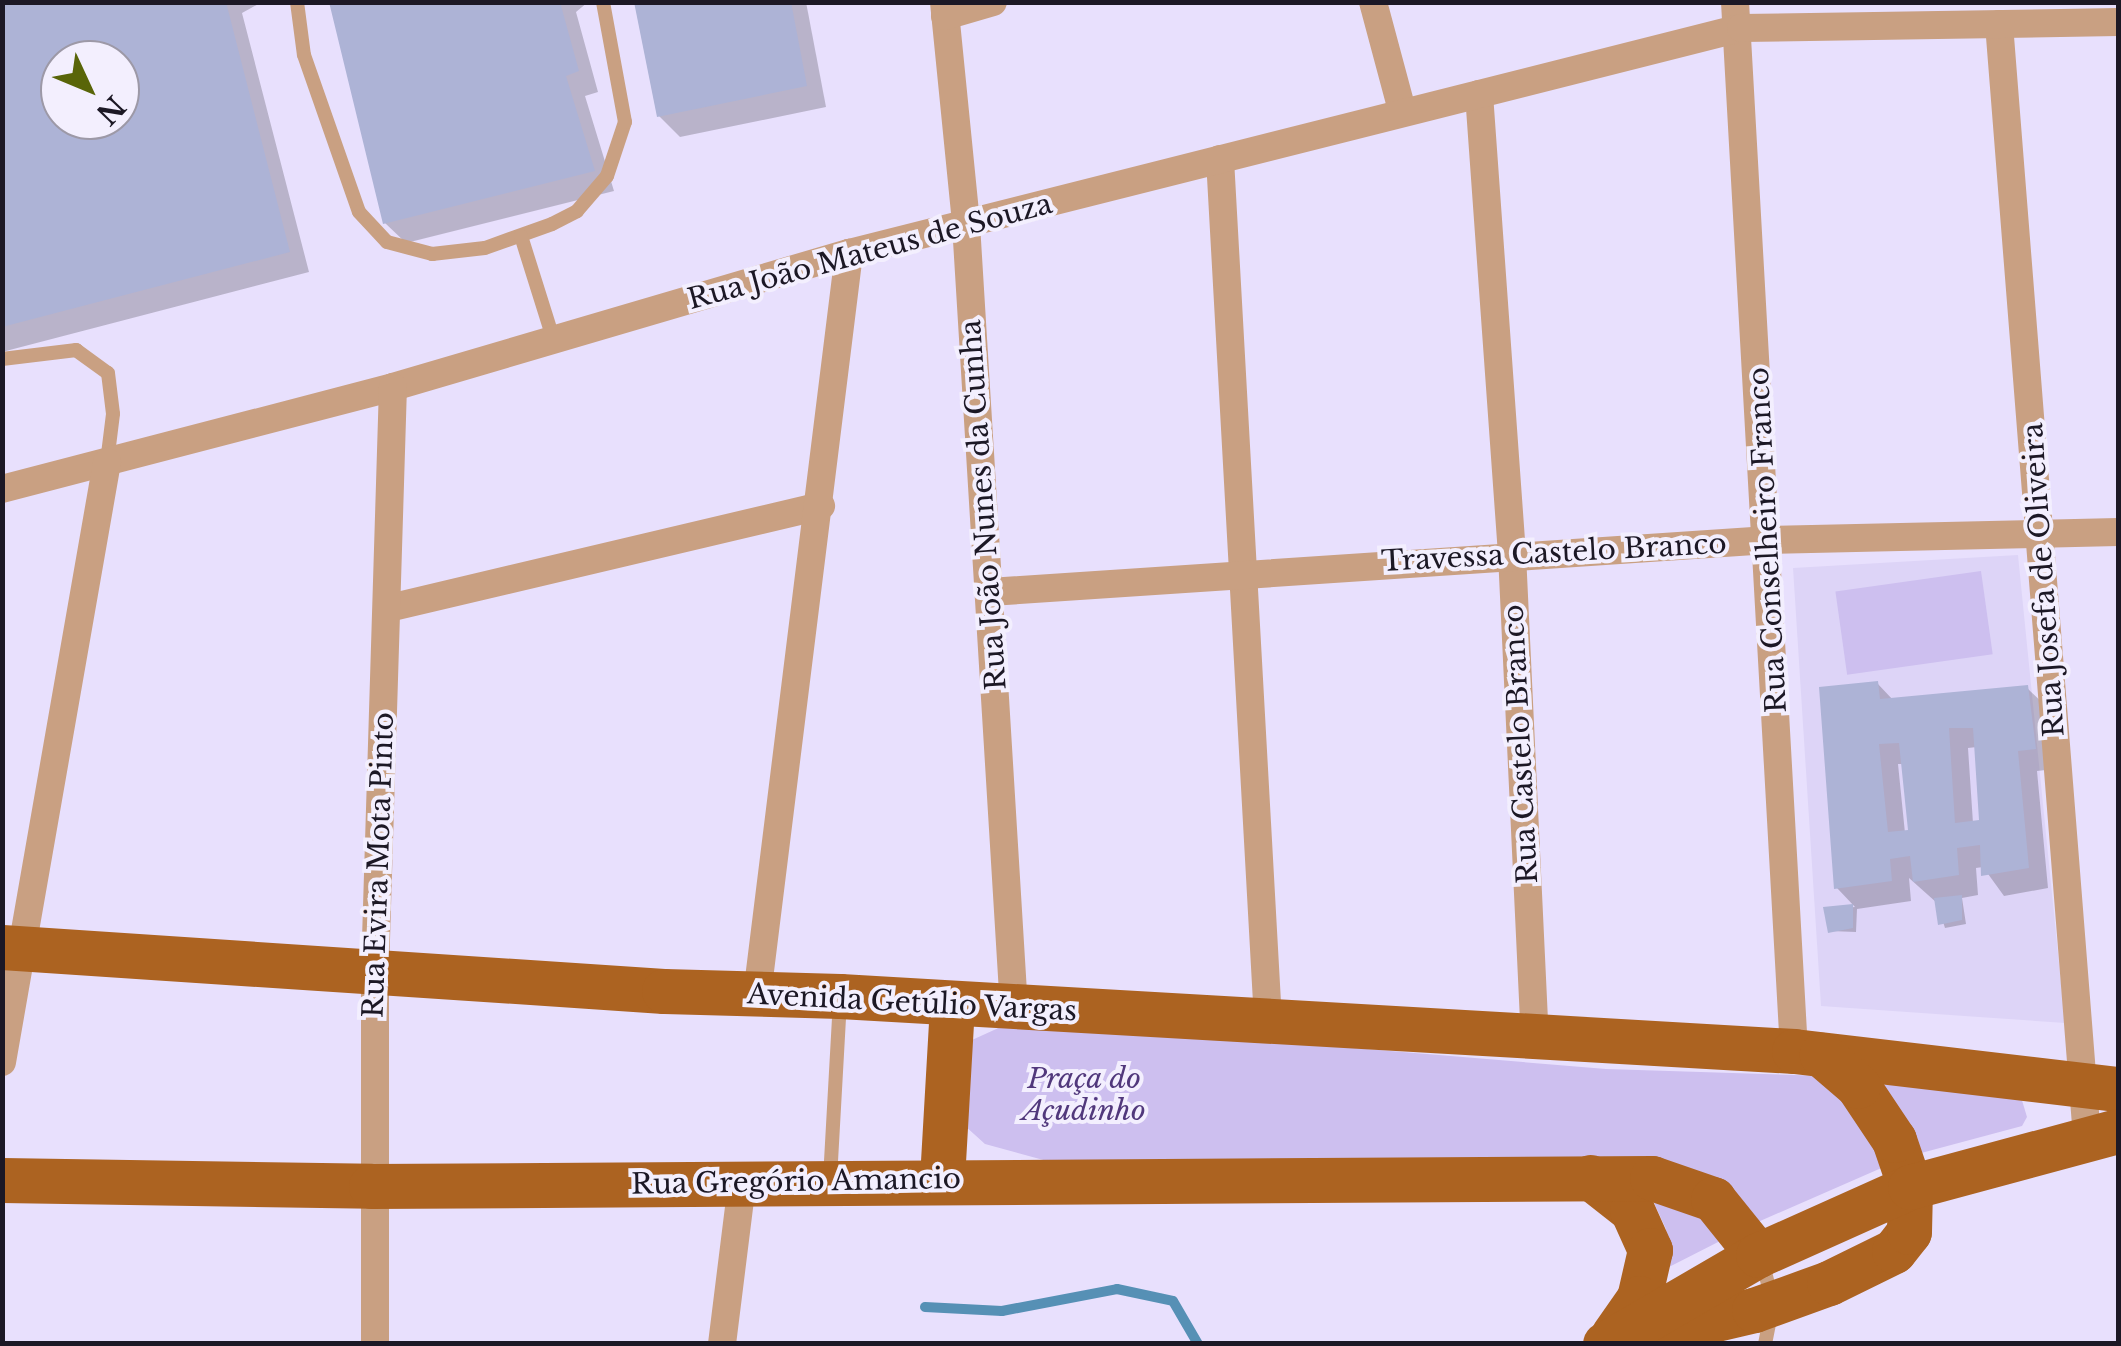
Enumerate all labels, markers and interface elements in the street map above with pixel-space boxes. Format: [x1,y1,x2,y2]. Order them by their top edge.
north arrow [40,40,140,140]
text: N [89,88,132,131]
street label: Rua João Mateus de Souza [684,187,1056,317]
street label: Rua João Nunes da Cunha [954,318,1014,692]
street label: Rua Conselheiro Franco [1742,366,1794,714]
street label: Rua Josefa de Oliveira [2016,422,2072,738]
street label: Travessa Castelo Branco [1380,527,1728,579]
street label: Rua Castelo Branco [1497,603,1545,885]
street label: Rua Evira Mota Pinto [357,711,401,1019]
street label: Avenida Getúlio Vargas [745,978,1079,1028]
park label: Praça do Açudinho [1022,1062,1146,1128]
street label: Rua Gregório Amancio [630,1162,962,1202]

